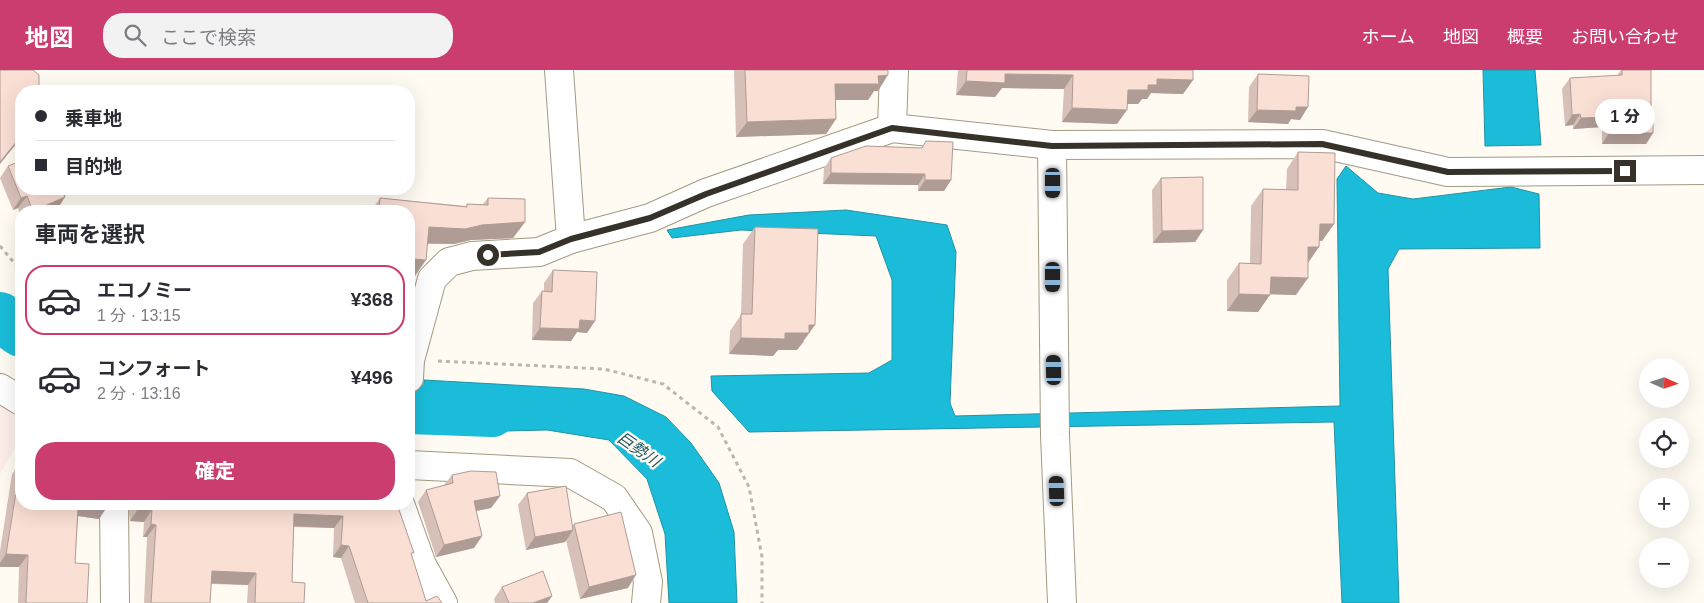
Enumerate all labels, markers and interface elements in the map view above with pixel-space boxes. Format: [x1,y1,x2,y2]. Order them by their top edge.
search box [103,13,453,58]
icon: search [121,21,149,49]
text: 地図 [25,24,73,51]
text: ここで検索 [161,27,256,48]
text: ホーム [1362,27,1415,47]
text: 地図 [1443,27,1479,47]
text: 概要 [1507,27,1543,47]
text: お問い合わせ [1571,27,1679,47]
callout: 1 分 [1595,98,1655,134]
text: 乗車地 [65,108,122,129]
text: 1 分 [1610,108,1640,125]
text: 目的地 [65,156,122,177]
route end [1614,160,1636,182]
car [1045,168,1060,198]
text: 車両を選択 [35,222,145,247]
route start [477,244,499,266]
car [1045,262,1060,292]
icon: car [37,278,82,323]
text: エコノミー [97,280,192,301]
text: ¥368 [351,289,393,310]
text: 1 分 · 13:15 [97,307,181,324]
car [1046,355,1061,385]
icon: car [37,356,82,401]
text: コンフォート [97,358,210,379]
north arrow [1639,358,1689,408]
map controls [1639,358,1689,588]
text: ¥496 [351,367,393,388]
text: 2 分 · 13:16 [97,385,181,402]
button: locate [1639,418,1689,468]
water label: 巨勢川 [614,429,665,471]
button: 確定 [35,442,395,500]
car [1048,476,1065,506]
button: + [1639,478,1689,528]
button: − [1639,538,1689,588]

